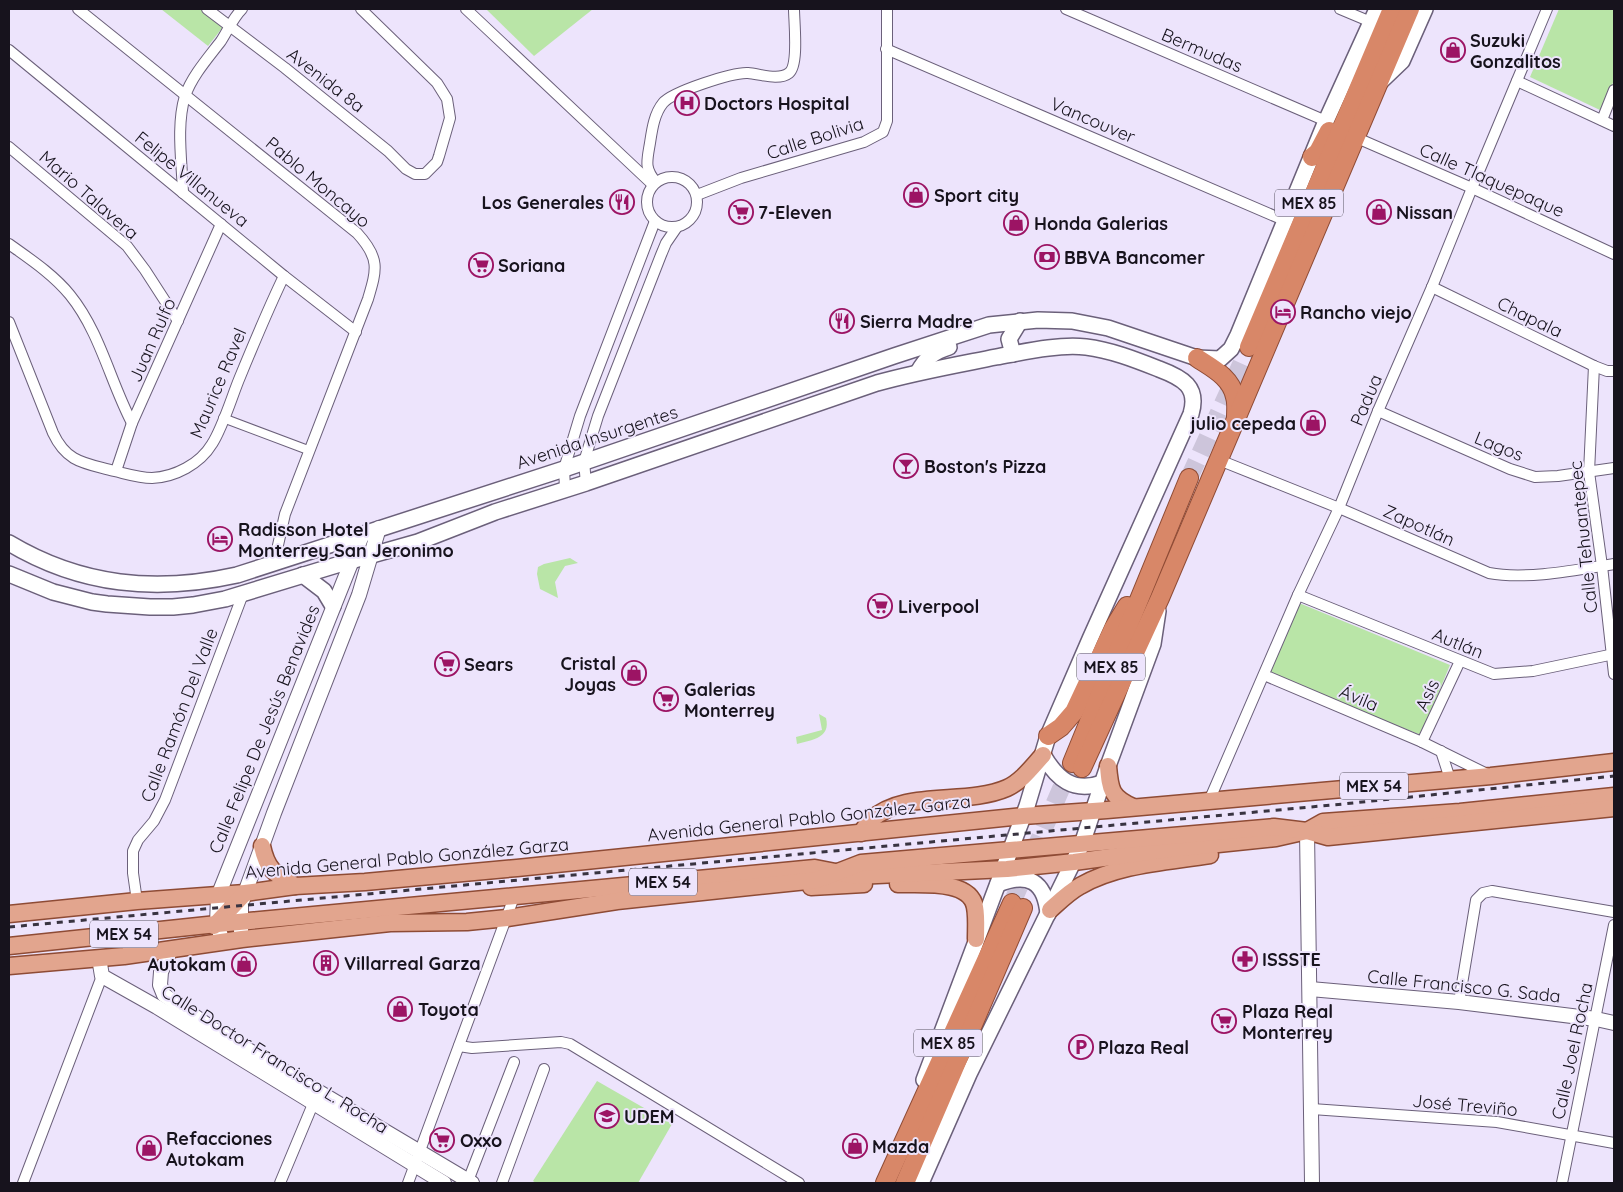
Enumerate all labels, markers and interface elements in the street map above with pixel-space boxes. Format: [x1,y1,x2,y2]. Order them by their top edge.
street label: Bermudas [1158,23,1246,77]
place label: Suzuki Gonzalitos [1470,29,1561,73]
shop icon: Suzuki Gonzalitos [1440,37,1466,63]
street label: Avenida 8a [283,43,369,117]
hospital icon: Doctors Hospital [674,90,700,116]
place label: Doctors Hospital [704,92,850,115]
street label: Vancouver [1047,92,1139,148]
street label: Calle Bolivia [764,112,866,164]
street label: Felipe Villanueva [130,126,254,232]
street label: Pablo Moncayo [261,132,375,232]
street label: Calle Tlaquepaque [1416,138,1568,222]
street label: Mario Talavera [35,146,143,244]
shop icon: Sport city [903,182,929,208]
place label: Sport city [934,184,1019,207]
restaurant icon: Los Generales [609,189,635,215]
road number: MEX 85 [1275,190,1343,217]
place label: Los Generales [482,191,604,214]
supermarket icon: 7-Eleven [728,199,754,225]
shop icon: Nissan [1366,199,1392,225]
place label: 7-Eleven [758,201,832,224]
place label: Nissan [1396,201,1453,224]
shop icon: Honda Galerias [1003,210,1029,236]
place label: Honda Galerias [1034,212,1168,235]
bank icon: BBVA Bancomer [1034,244,1060,270]
place label: BBVA Bancomer [1064,246,1205,269]
supermarket icon: Soriana [468,252,494,278]
place label: Soriana [498,254,565,277]
street label: Chapala [1494,291,1566,343]
street label: Juan Rulfo [123,294,181,386]
hotel icon: Rancho viejo [1270,299,1296,325]
place label: Rancho viejo [1300,301,1412,324]
restaurant icon: Sierra Madre [829,308,855,334]
place label: Sierra Madre [860,310,973,333]
street label: Maurice Ravel [184,324,252,442]
street label: Padua [1345,371,1387,429]
street label: Avenida Insurgentes [514,400,680,474]
shop icon: julio cepeda [1300,410,1326,436]
place label: julio cepeda [1190,412,1296,435]
street label: Lagos [1471,426,1527,466]
bar icon: Boston's Pizza [893,453,919,479]
place label: Boston's Pizza [924,455,1046,478]
street label: Calle Tehuantepec [1564,460,1602,614]
street label: Zapotlán [1380,499,1458,551]
place label: Radisson Hotel Monterrey San Jeronimo [238,518,454,562]
hotel icon: Radisson Hotel Monterrey San Jeronimo [207,526,233,552]
supermarket icon: Liverpool [867,593,893,619]
place label: Liverpool [898,595,979,618]
street label: Calle Felipe De Jesús Benavides [203,601,325,857]
street label: Autlán [1429,622,1487,664]
street label: Calle Ramón Del Valle [135,625,223,805]
supermarket icon: Sears [434,651,460,677]
place label: Cristal Joyas [560,652,616,696]
place label: Sears [464,653,514,676]
road number: MEX 85 [1077,654,1145,680]
shop icon: Cristal Joyas [621,660,647,686]
street label: Asís [1410,675,1444,715]
place label: Galerias Monterrey [684,678,775,722]
street label: Ávila [1336,680,1382,716]
supermarket icon: Galerias Monterrey [653,686,679,712]
road number: MEX 54 [1340,772,1408,799]
street label: Avenida General Pablo González Garza [646,790,972,846]
street label: Avenida General Pablo González Garza [244,832,570,884]
road number: MEX 54 [629,869,697,896]
road number: MEX 54 [90,921,158,948]
pharmacy icon: ISSSTE [1232,946,1258,972]
place label: ISSSTE [1262,948,1321,971]
building icon: Villarreal Garza [313,950,339,976]
shop icon: Autokam [231,951,257,977]
place label: Villarreal Garza [344,952,481,975]
place label: Autokam [148,953,226,976]
street label: Calle Francisco G. Sada [1366,964,1562,1008]
street label: Calle Doctor Francisco L. Rocha [157,979,393,1139]
street label: Calle Joel Rocha [1546,980,1598,1122]
shop icon: Toyota [387,996,413,1022]
place label: Toyota [418,998,479,1021]
place label: Plaza Real Monterrey [1242,1000,1333,1044]
supermarket icon: Plaza Real Monterrey [1211,1008,1237,1034]
road number: MEX 85 [914,1030,982,1056]
parking icon: Plaza Real [1068,1034,1094,1060]
place label: Plaza Real [1098,1036,1189,1059]
street label: José Treviño [1411,1089,1519,1121]
school or university icon: UDEM [594,1103,620,1129]
place label: UDEM [624,1105,675,1128]
place label: Refacciones Autokam [166,1127,273,1171]
supermarket icon: Oxxo [429,1127,455,1153]
place label: Oxxo [460,1129,502,1152]
shop icon: Mazda [842,1133,868,1159]
shop icon: Refacciones Autokam [136,1135,162,1161]
place label: Mazda [872,1135,929,1158]

